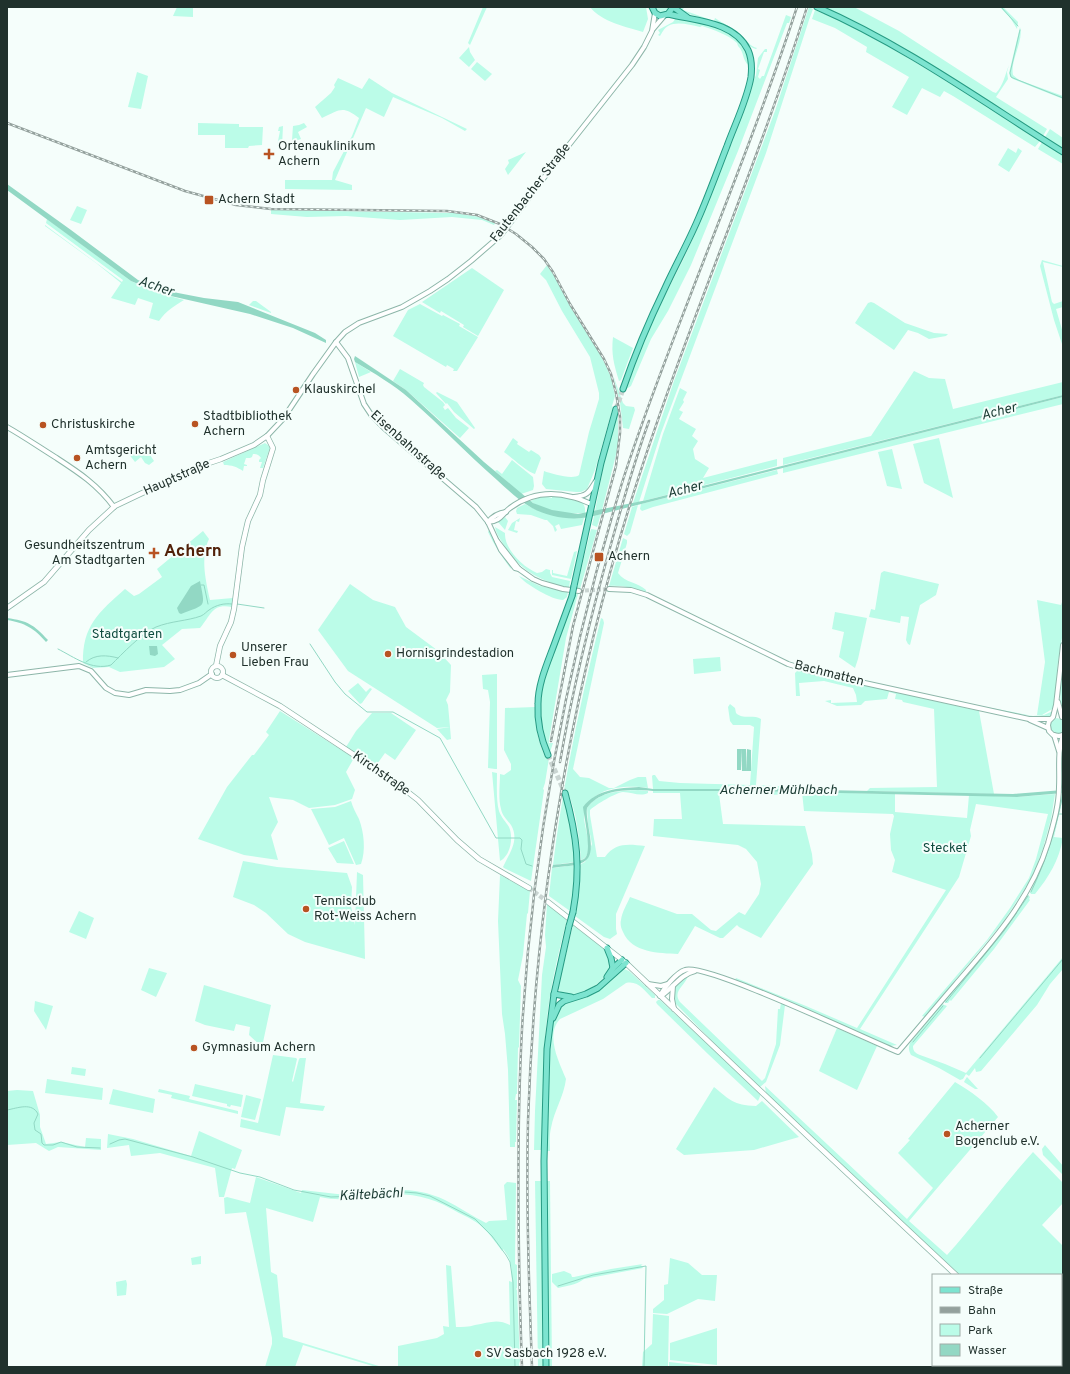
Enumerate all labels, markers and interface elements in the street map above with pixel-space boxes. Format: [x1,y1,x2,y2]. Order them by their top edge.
place label: Ortenauklinikum Achern [278,139,376,170]
street label: Fautenbacher Straße [487,140,575,246]
marker: Ortenauklinikum Achern [263,148,275,160]
place label: Achern Stadt [218,192,295,208]
marker: Achern Stadt [203,194,215,206]
water label: Acher [136,273,177,301]
place label: Klauskirchel [304,382,376,398]
marker: Klauskirchel [291,385,301,395]
water label: Acher [980,399,1020,425]
street label: Eisenbahnstraße [367,408,449,484]
place label: Stadtbibliothek Achern [203,409,292,440]
place label: Christuskirche [51,417,135,433]
marker: Stadtbibliothek Achern [190,419,200,429]
marker: Christuskirche [38,420,48,430]
place label: Amtsgericht Achern [85,443,157,474]
marker: Amtsgericht Achern [72,453,82,463]
street label: Hauptstraße [141,456,213,500]
water label: Acher [666,477,706,503]
place label: Gesundheitszentrum Am Stadtgarten [24,538,145,569]
district label: Achern [164,541,222,563]
marker: Gesundheitszentrum Am Stadtgarten [148,547,160,559]
place label: Achern [608,549,650,565]
marker: Achern [593,551,605,563]
park label: Stadtgarten [92,627,162,643]
place label: Unserer Lieben Frau [241,640,309,671]
place label: Hornisgrindestadion [396,646,514,662]
marker: Hornisgrindestadion [383,649,393,659]
marker: Unserer Lieben Frau [228,650,238,660]
street label: Bachmatten [792,658,866,690]
street label: Kirchstraße [349,748,413,800]
water label: Acherner Mühlbach [719,782,837,799]
park label: Stecket [923,841,967,857]
place label: Tennisclub Rot-Weiss Achern [314,894,417,925]
marker: Tennisclub Rot-Weiss Achern [301,904,311,914]
place label: Gymnasium Achern [202,1040,316,1056]
marker: Gymnasium Achern [189,1043,199,1053]
place label: Acherner Bogenclub e.V. [955,1119,1039,1150]
marker: Acherner Bogenclub e.V. [942,1129,952,1139]
water label: Kältebächl [339,1185,405,1205]
legend [932,1274,1062,1366]
text: Straße [968,1283,1003,1299]
text: Bahn [968,1303,996,1319]
text: Park [968,1323,993,1339]
text: Wasser [968,1343,1007,1359]
place label: SV Sasbach 1928 e.V. [486,1346,607,1362]
marker: SV Sasbach 1928 e.V. [473,1349,483,1359]

